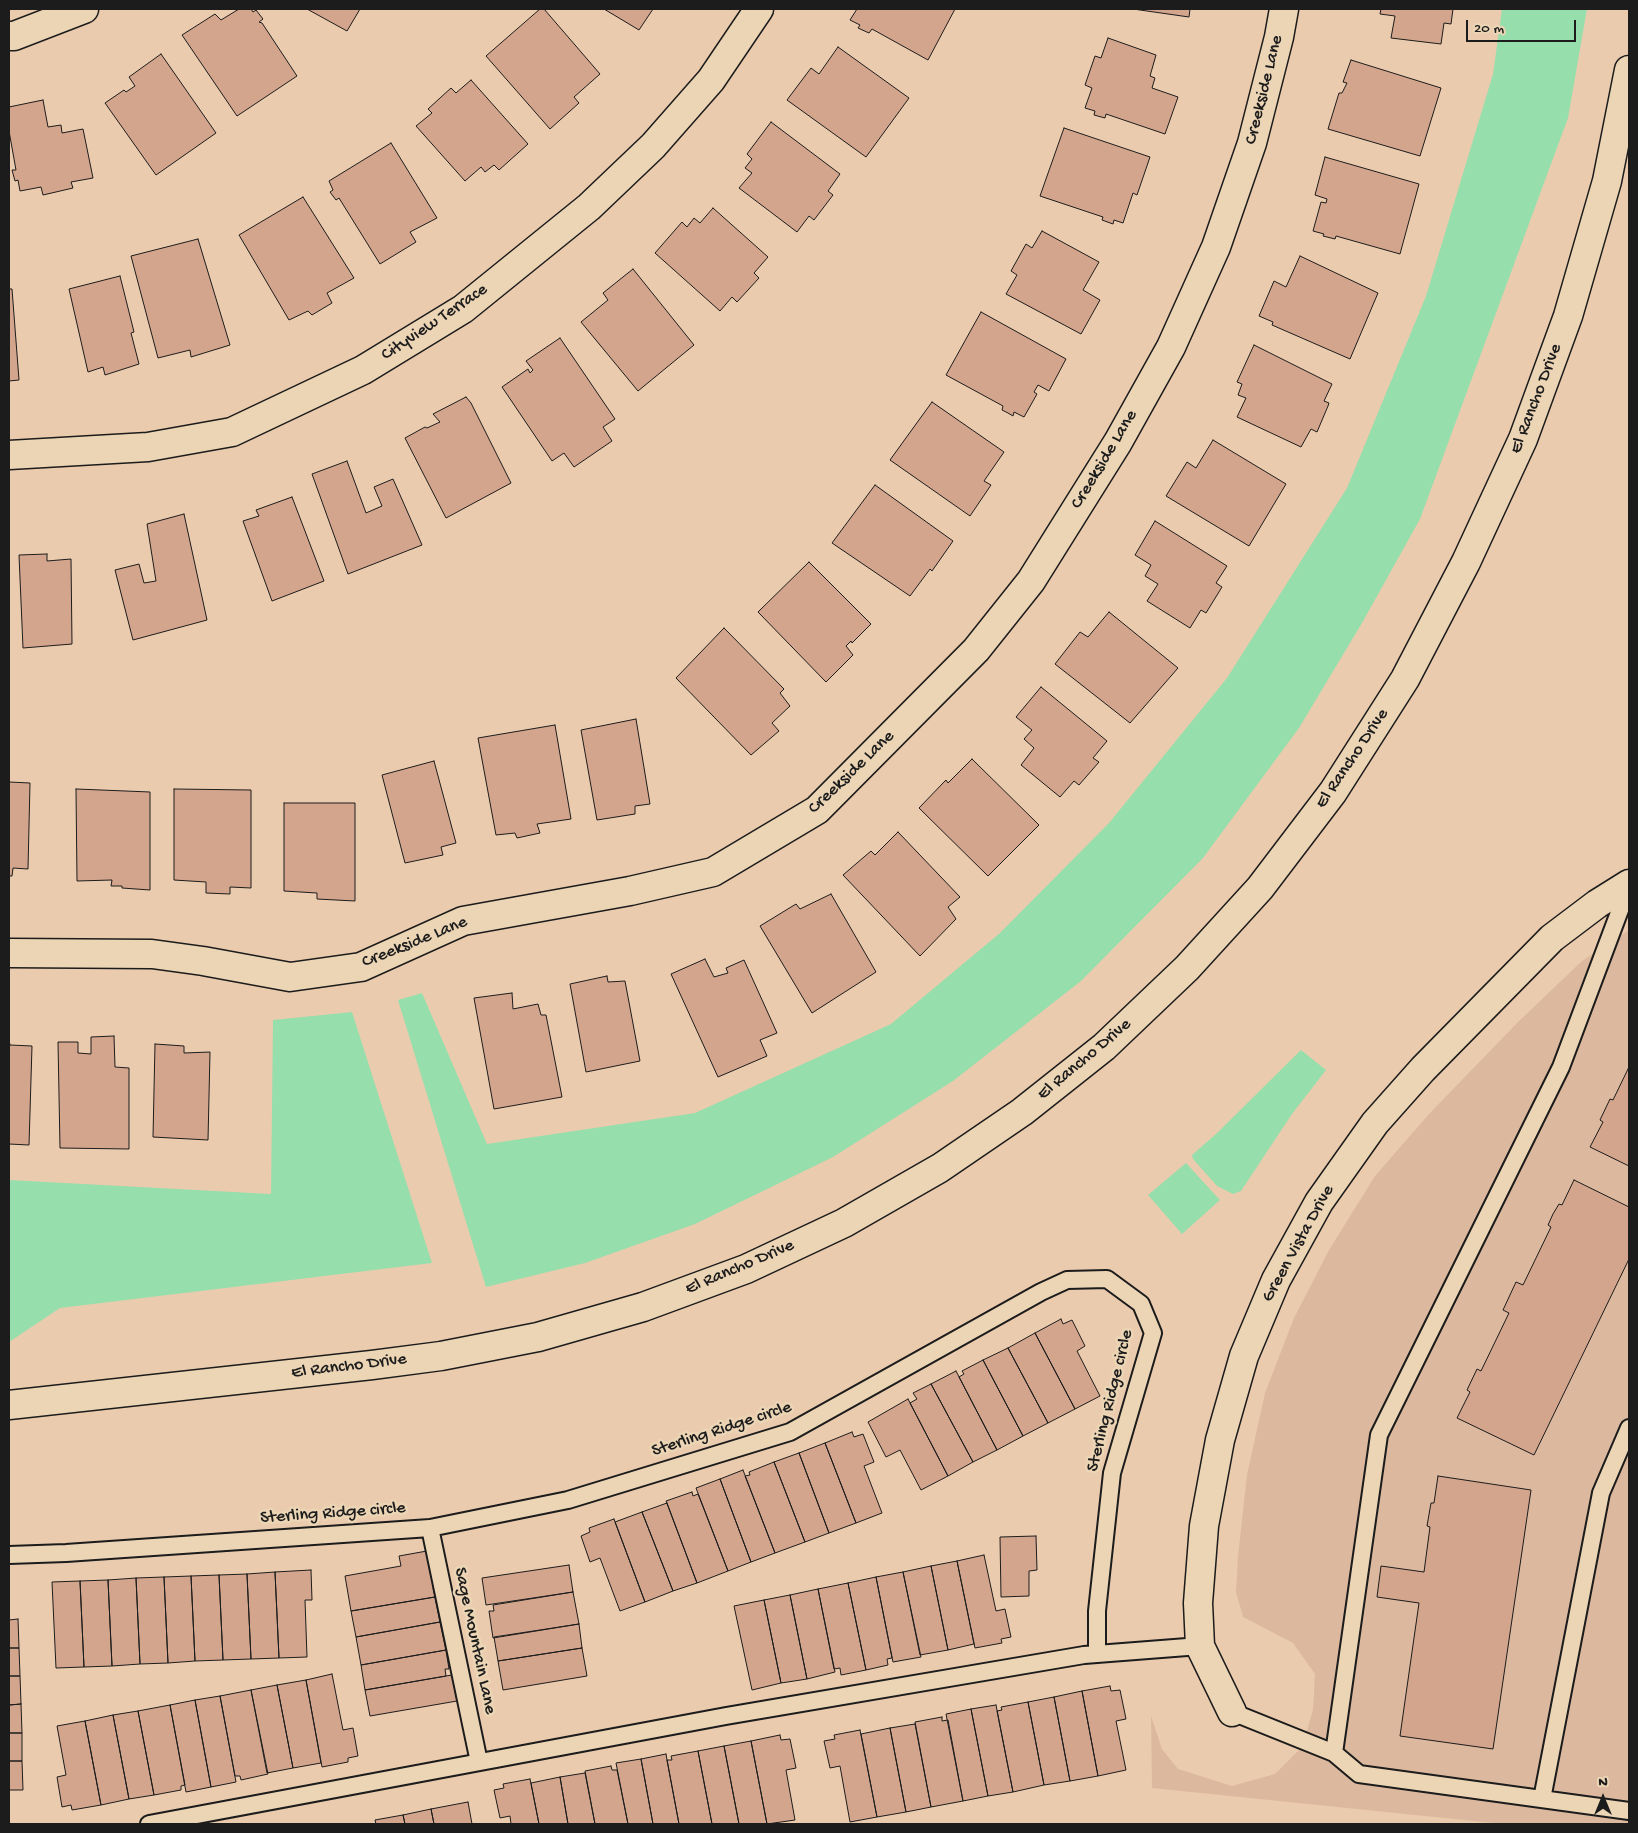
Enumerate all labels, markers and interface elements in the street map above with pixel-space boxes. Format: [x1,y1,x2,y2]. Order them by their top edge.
scale bar [1468,10,1578,42]
text: 20 m [1474,20,1504,38]
street label: Creekside Lane [1241,33,1289,147]
street label: Cityview Terrace [378,279,492,367]
street label: El Rancho Drive [1506,341,1568,457]
street label: Creekside Lane [1067,407,1143,513]
street label: El Rancho Drive [1312,705,1394,813]
street label: Creekside Lane [804,726,900,820]
street label: Creekside Lane [359,912,471,974]
street label: El Rancho Drive [1034,1014,1136,1106]
street label: Green Vista Drive [1258,1182,1340,1306]
street label: El Rancho Drive [682,1235,798,1301]
street label: Sterling Ridge circle [1083,1328,1139,1474]
street label: El Rancho Drive [290,1349,408,1385]
street label: Sterling Ridge circle [649,1397,795,1463]
street label: Sterling Ridge circle [260,1498,406,1530]
street label: Sage Mountain Lane [448,1566,500,1716]
north arrow [1578,1773,1628,1823]
text: N [1598,1774,1608,1791]

